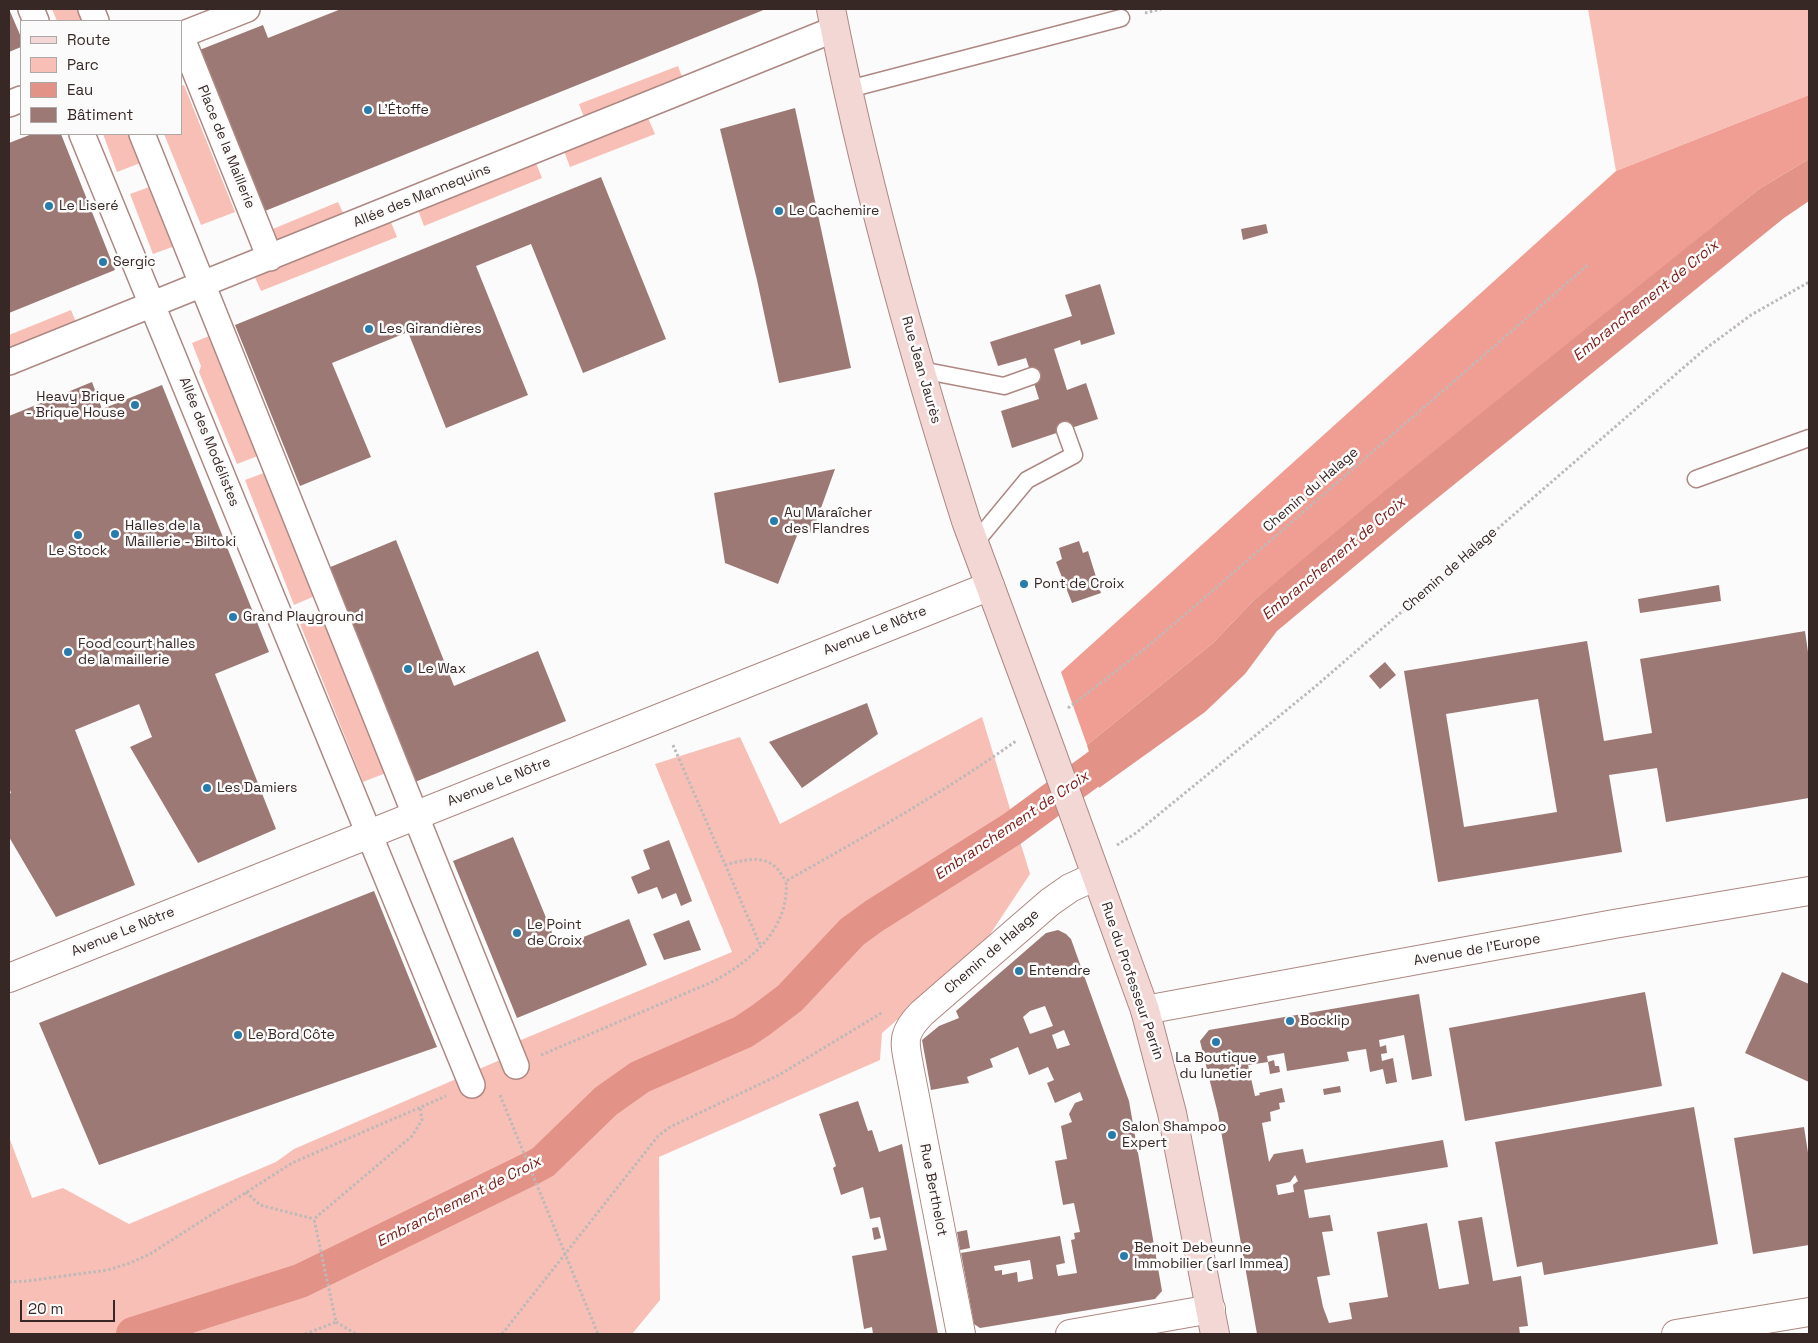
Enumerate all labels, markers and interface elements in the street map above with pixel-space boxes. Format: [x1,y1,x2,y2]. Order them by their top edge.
legend [20,20,182,135]
text: Route [67,30,110,49]
text: Parc [67,55,99,74]
text: Eau [67,80,93,99]
street label: Place de la Maillerie [194,83,258,211]
place label: L’Étoffe [378,102,429,118]
marker: L’Étoffe [362,104,374,116]
text: Bâtiment [67,105,133,124]
street label: Allée des Mannequins [351,161,493,231]
place label: Le Liseré [59,198,119,214]
marker: Le Liseré [43,200,55,212]
place label: Le Cachemire [789,203,879,219]
marker: Le Cachemire [773,205,785,217]
water label: Embranchement de Croix [1570,237,1722,365]
place label: Sergic [113,254,156,270]
marker: Sergic [97,256,109,268]
street label: Rue Jean Jaurès [898,314,944,426]
place label: Les Girandières [379,321,482,337]
marker: Les Girandières [363,323,375,335]
street label: Allée des Modélistes [175,375,243,509]
place label: Heavy Brique - Brique House [26,389,125,422]
marker: Heavy Brique - Brique House [129,399,141,411]
street label: Chemin du Halage [1260,444,1362,536]
water label: Embranchement de Croix [1258,494,1410,624]
place label: Au Maraîcher des Flandres [784,505,872,538]
marker: Au Maraîcher des Flandres [768,515,780,527]
place label: Halles de la Maillerie - Biltoki [125,518,236,550]
street label: Chemin de Halage [1399,524,1501,616]
marker: Halles de la Maillerie - Biltoki [109,528,121,540]
marker: Le Stock [72,529,84,541]
place label: Le Stock [49,543,107,559]
place label: Pont de Croix [1034,576,1125,592]
marker: Pont de Croix [1018,578,1030,590]
street label: Avenue Le Nôtre [821,603,929,659]
place label: Grand Playground [243,609,364,625]
marker: Grand Playground [227,611,239,623]
place label: Food court halles de la maillerie [78,636,195,669]
marker: Food court halles de la maillerie [62,646,74,658]
place label: Le Wax [418,661,466,677]
marker: Le Wax [402,663,414,675]
street label: Avenue Le Nôtre [445,754,553,810]
water label: Embranchement de Croix [932,768,1092,884]
place label: Les Damiers [217,780,297,796]
marker: Les Damiers [201,782,213,794]
street label: Rue du Professeur Perrin [1097,900,1167,1062]
street label: Avenue Le Nôtre [69,904,177,960]
street label: Chemin de Halage [941,906,1043,998]
place label: Le Point de Croix [527,917,582,950]
marker: Le Point de Croix [511,927,523,939]
street label: Avenue de l'Europe [1412,931,1542,969]
place label: Entendre [1029,963,1091,979]
marker: Entendre [1013,965,1025,977]
place label: Bocklip [1300,1013,1350,1029]
marker: Bocklip [1284,1015,1296,1027]
place label: Le Bord Côte [248,1027,335,1043]
marker: Le Bord Côte [232,1029,244,1041]
marker: La Boutique du lunetier [1210,1036,1222,1048]
place label: La Boutique du lunetier [1175,1050,1257,1082]
place label: Salon Shampoo Expert [1122,1119,1226,1152]
marker: Salon Shampoo Expert [1106,1129,1118,1141]
street label: Rue Berthelot [916,1142,950,1238]
water label: Embranchement de Croix [374,1153,544,1251]
place label: Benoit Debeunne Immobilier (sarl Immea) [1134,1240,1289,1272]
marker: Benoit Debeunne Immobilier (sarl Immea) [1118,1250,1130,1262]
scale bar [22,1290,118,1322]
text: 20 m [28,1299,63,1318]

